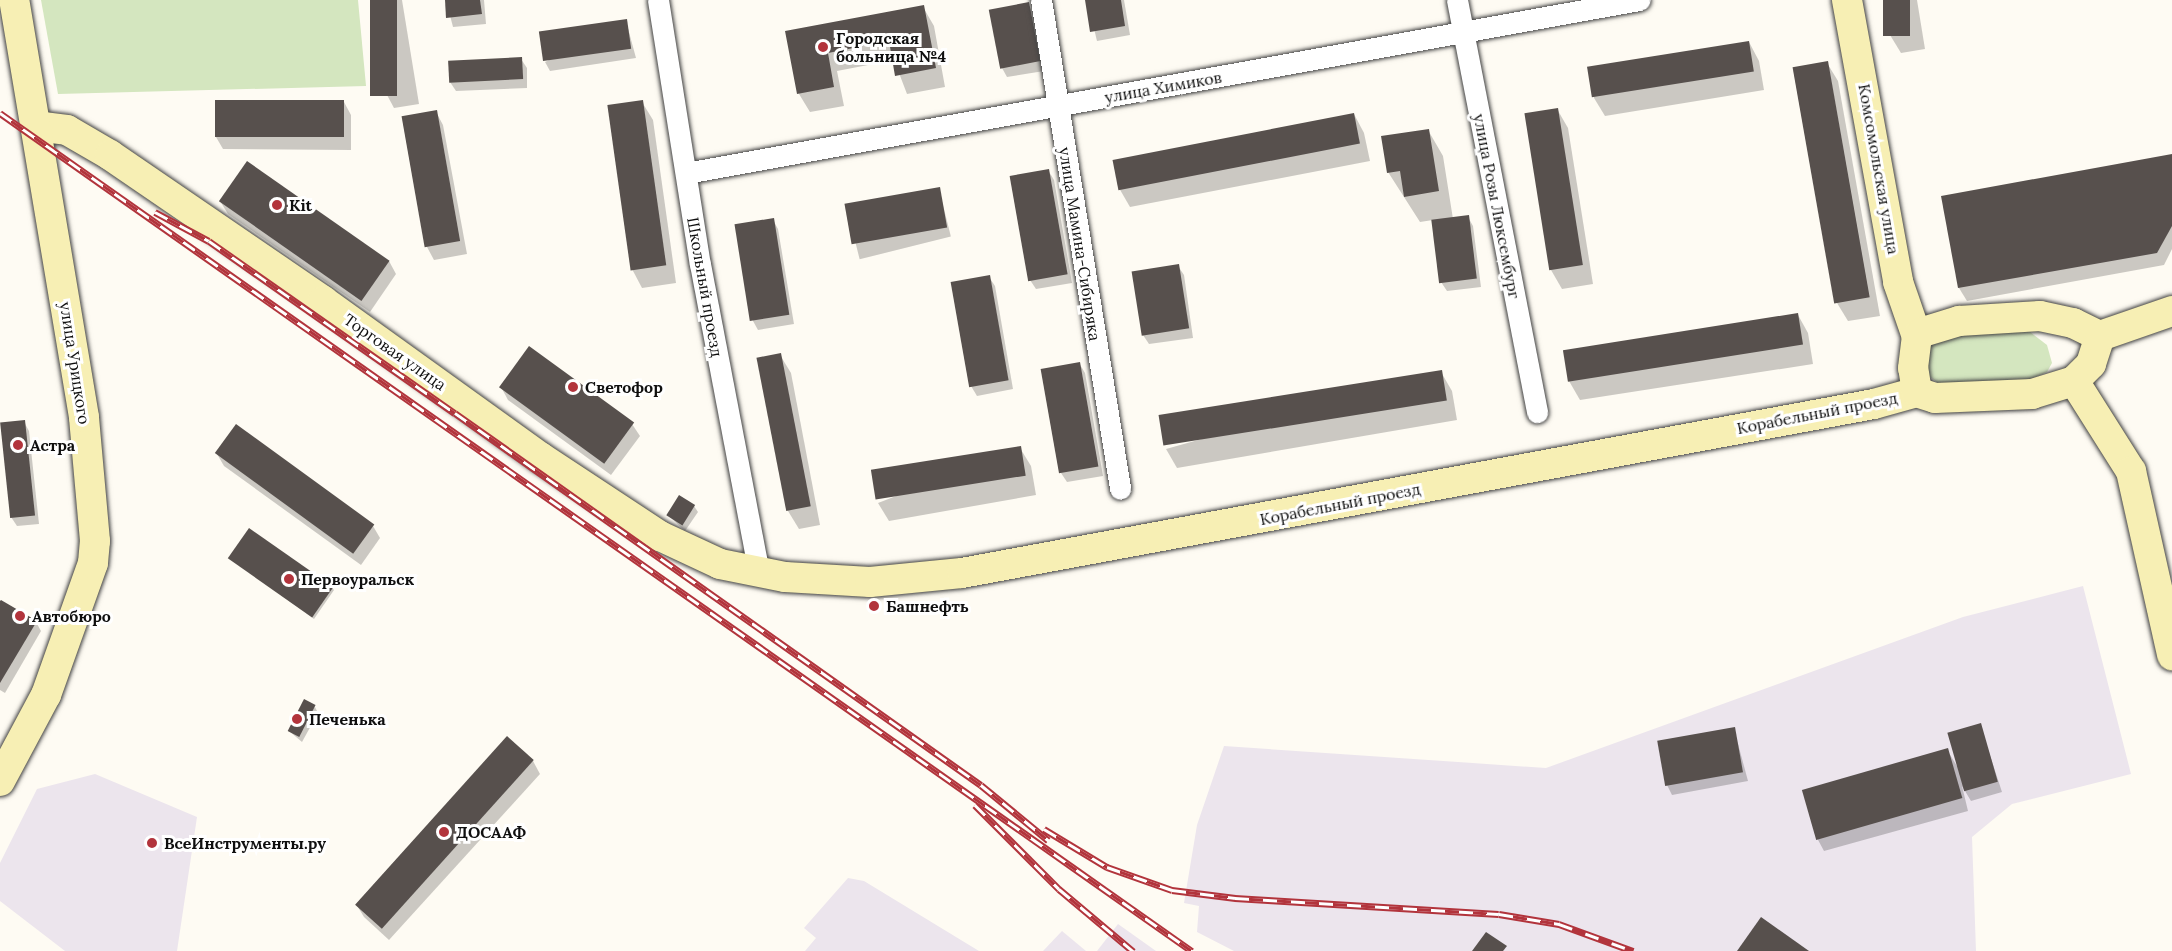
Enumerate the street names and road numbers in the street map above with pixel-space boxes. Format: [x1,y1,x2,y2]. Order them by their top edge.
street label: улица Химиков [1103,67,1223,107]
street label: Комсомольская улица [1855,82,1903,256]
street label: улица Розы Люксембург [1470,112,1524,300]
street label: улица Мамина-Сибиряка [1055,146,1105,342]
street label: Школьный проезд [683,216,727,358]
street label: улица Урицкого [56,300,94,426]
street label: Торговая улица [340,310,450,394]
street label: Корабельный проезд [1735,388,1899,438]
street label: Корабельный проезд [1258,479,1422,529]

